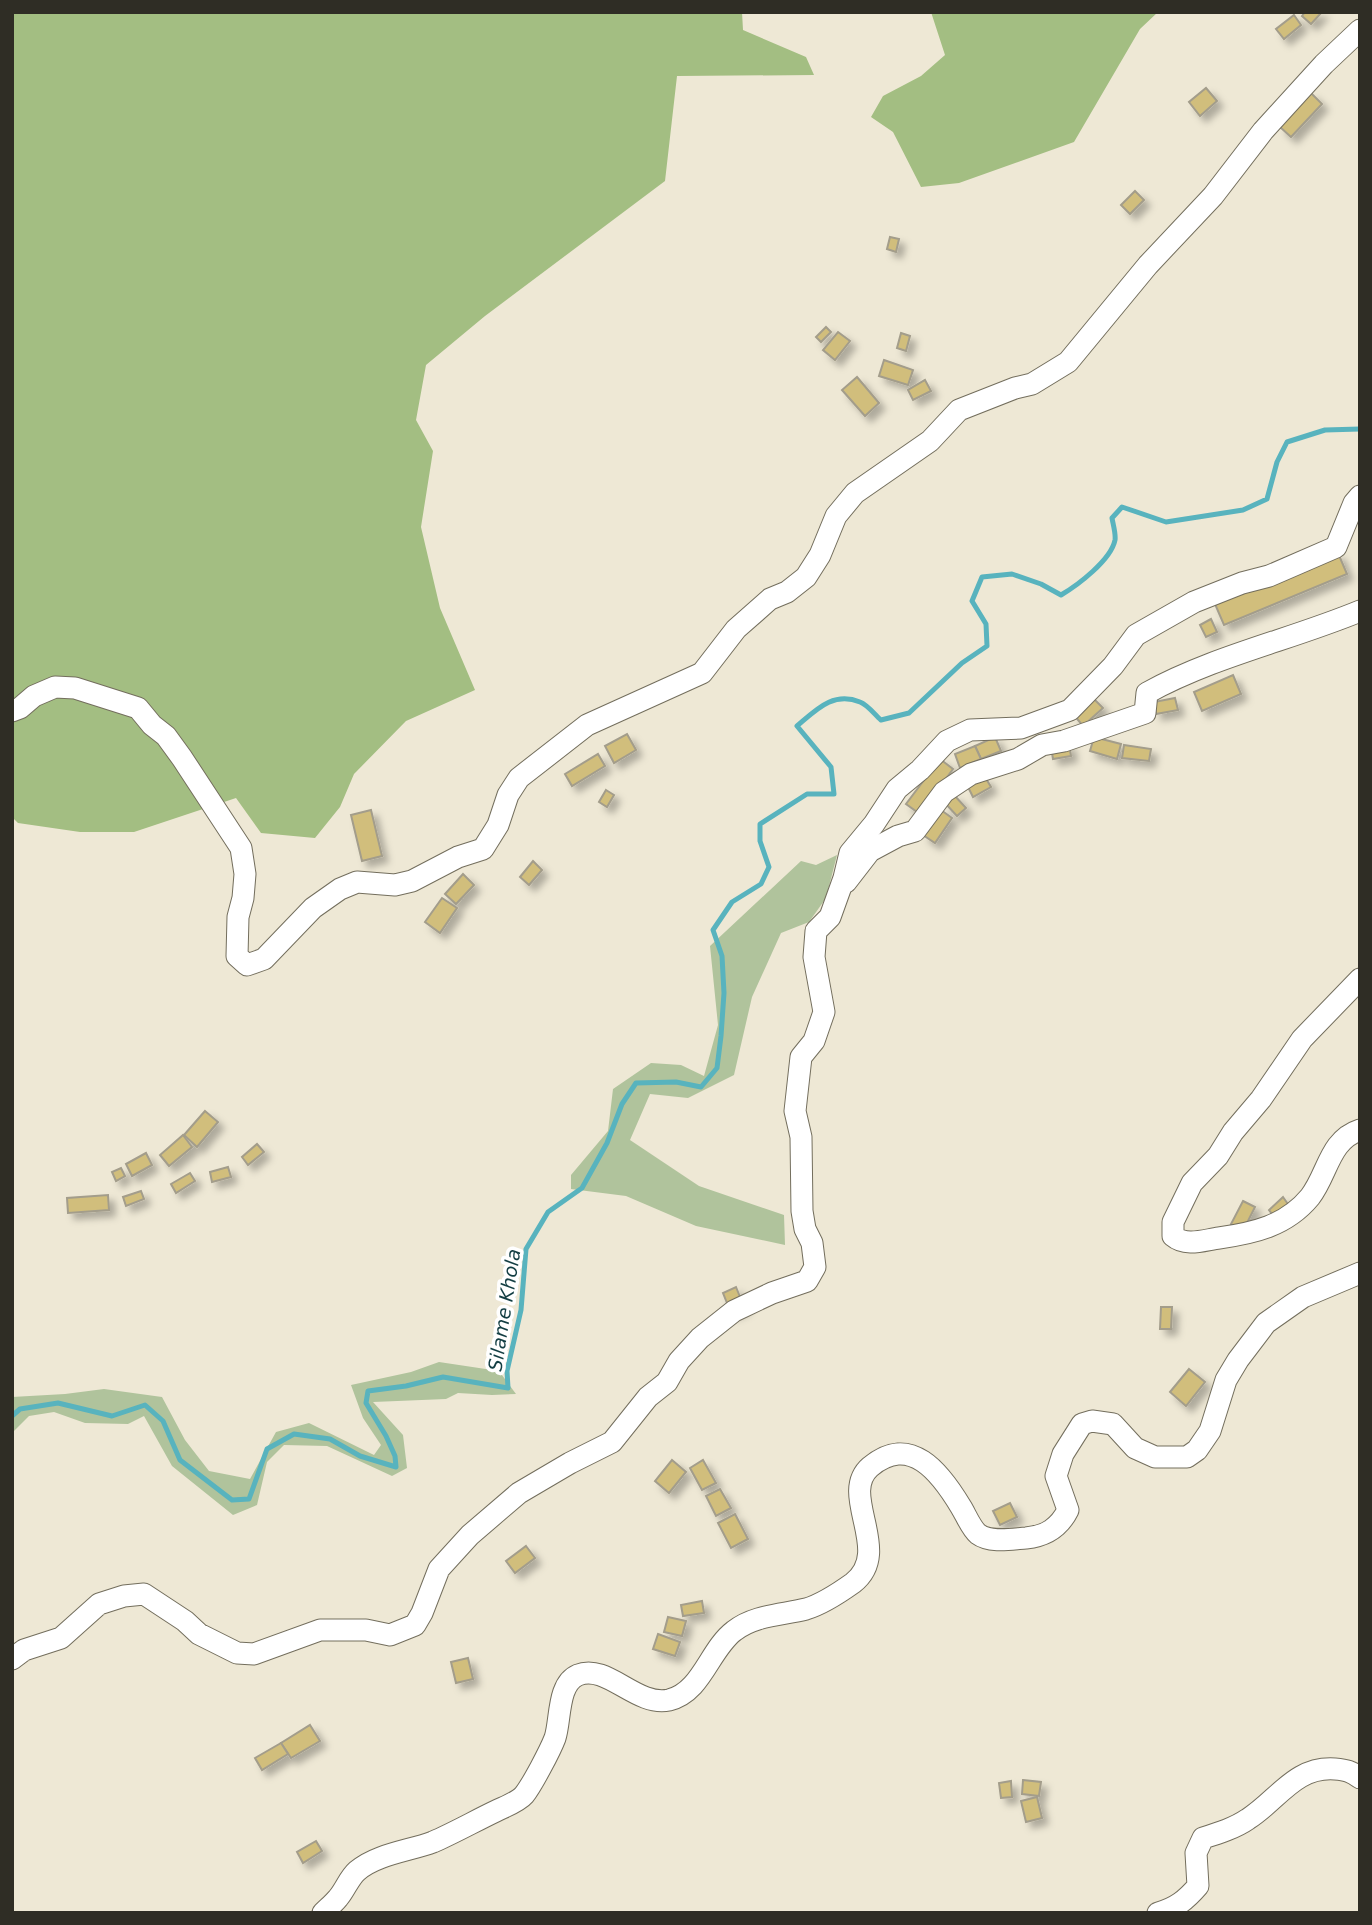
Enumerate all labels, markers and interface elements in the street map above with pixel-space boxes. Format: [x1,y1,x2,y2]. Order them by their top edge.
water label: Silame Khola [483,1247,525,1373]

